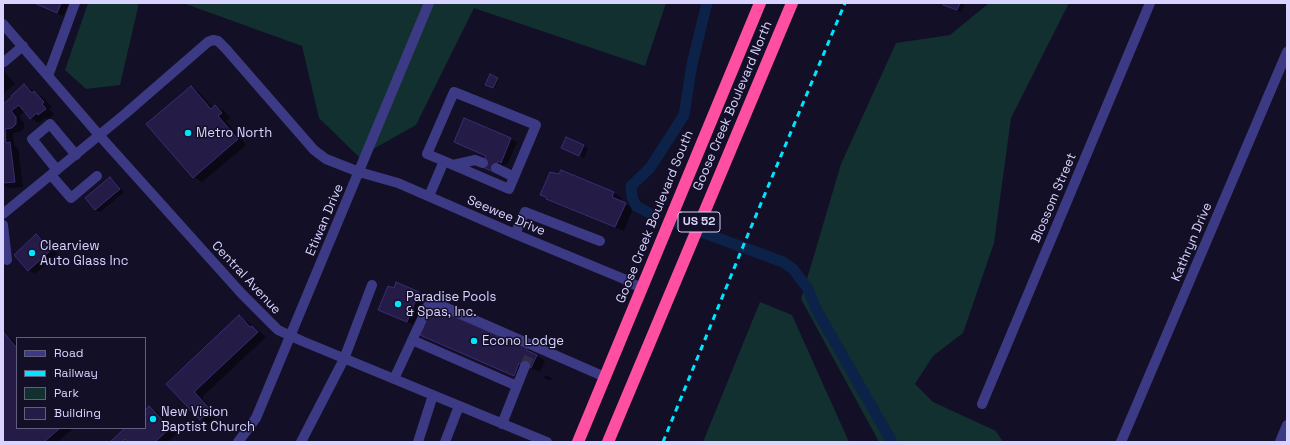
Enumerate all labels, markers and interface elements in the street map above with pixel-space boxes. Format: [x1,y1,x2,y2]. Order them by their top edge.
street label: Goose Creek Boulevard North [690,19,776,193]
place label: Metro North [196,125,272,141]
marker: Metro North [183,128,193,138]
street label: Goose Creek Boulevard South [613,128,697,306]
street label: Blossom Street [1028,151,1080,245]
street label: Etiwan Drive [303,182,347,258]
street label: Seewee Drive [465,193,547,239]
street label: Kathryn Drive [1168,200,1216,284]
road number: US 52 [678,212,720,232]
place label: Clearview Auto Glass Inc [40,238,128,269]
street label: Central Avenue [208,238,284,318]
marker: Clearview Auto Glass Inc [27,248,37,258]
place label: Paradise Pools & Spas, Inc. [406,289,496,320]
marker: Paradise Pools & Spas, Inc. [393,299,403,309]
place label: Econo Lodge [482,333,564,349]
marker: Econo Lodge [469,336,479,346]
legend [16,337,146,429]
text: Road [54,345,83,361]
text: Railway [54,365,98,381]
text: Park [54,385,79,401]
place label: New Vision Baptist Church [161,404,255,435]
text: Building [54,405,101,421]
marker: New Vision Baptist Church [148,414,158,424]

